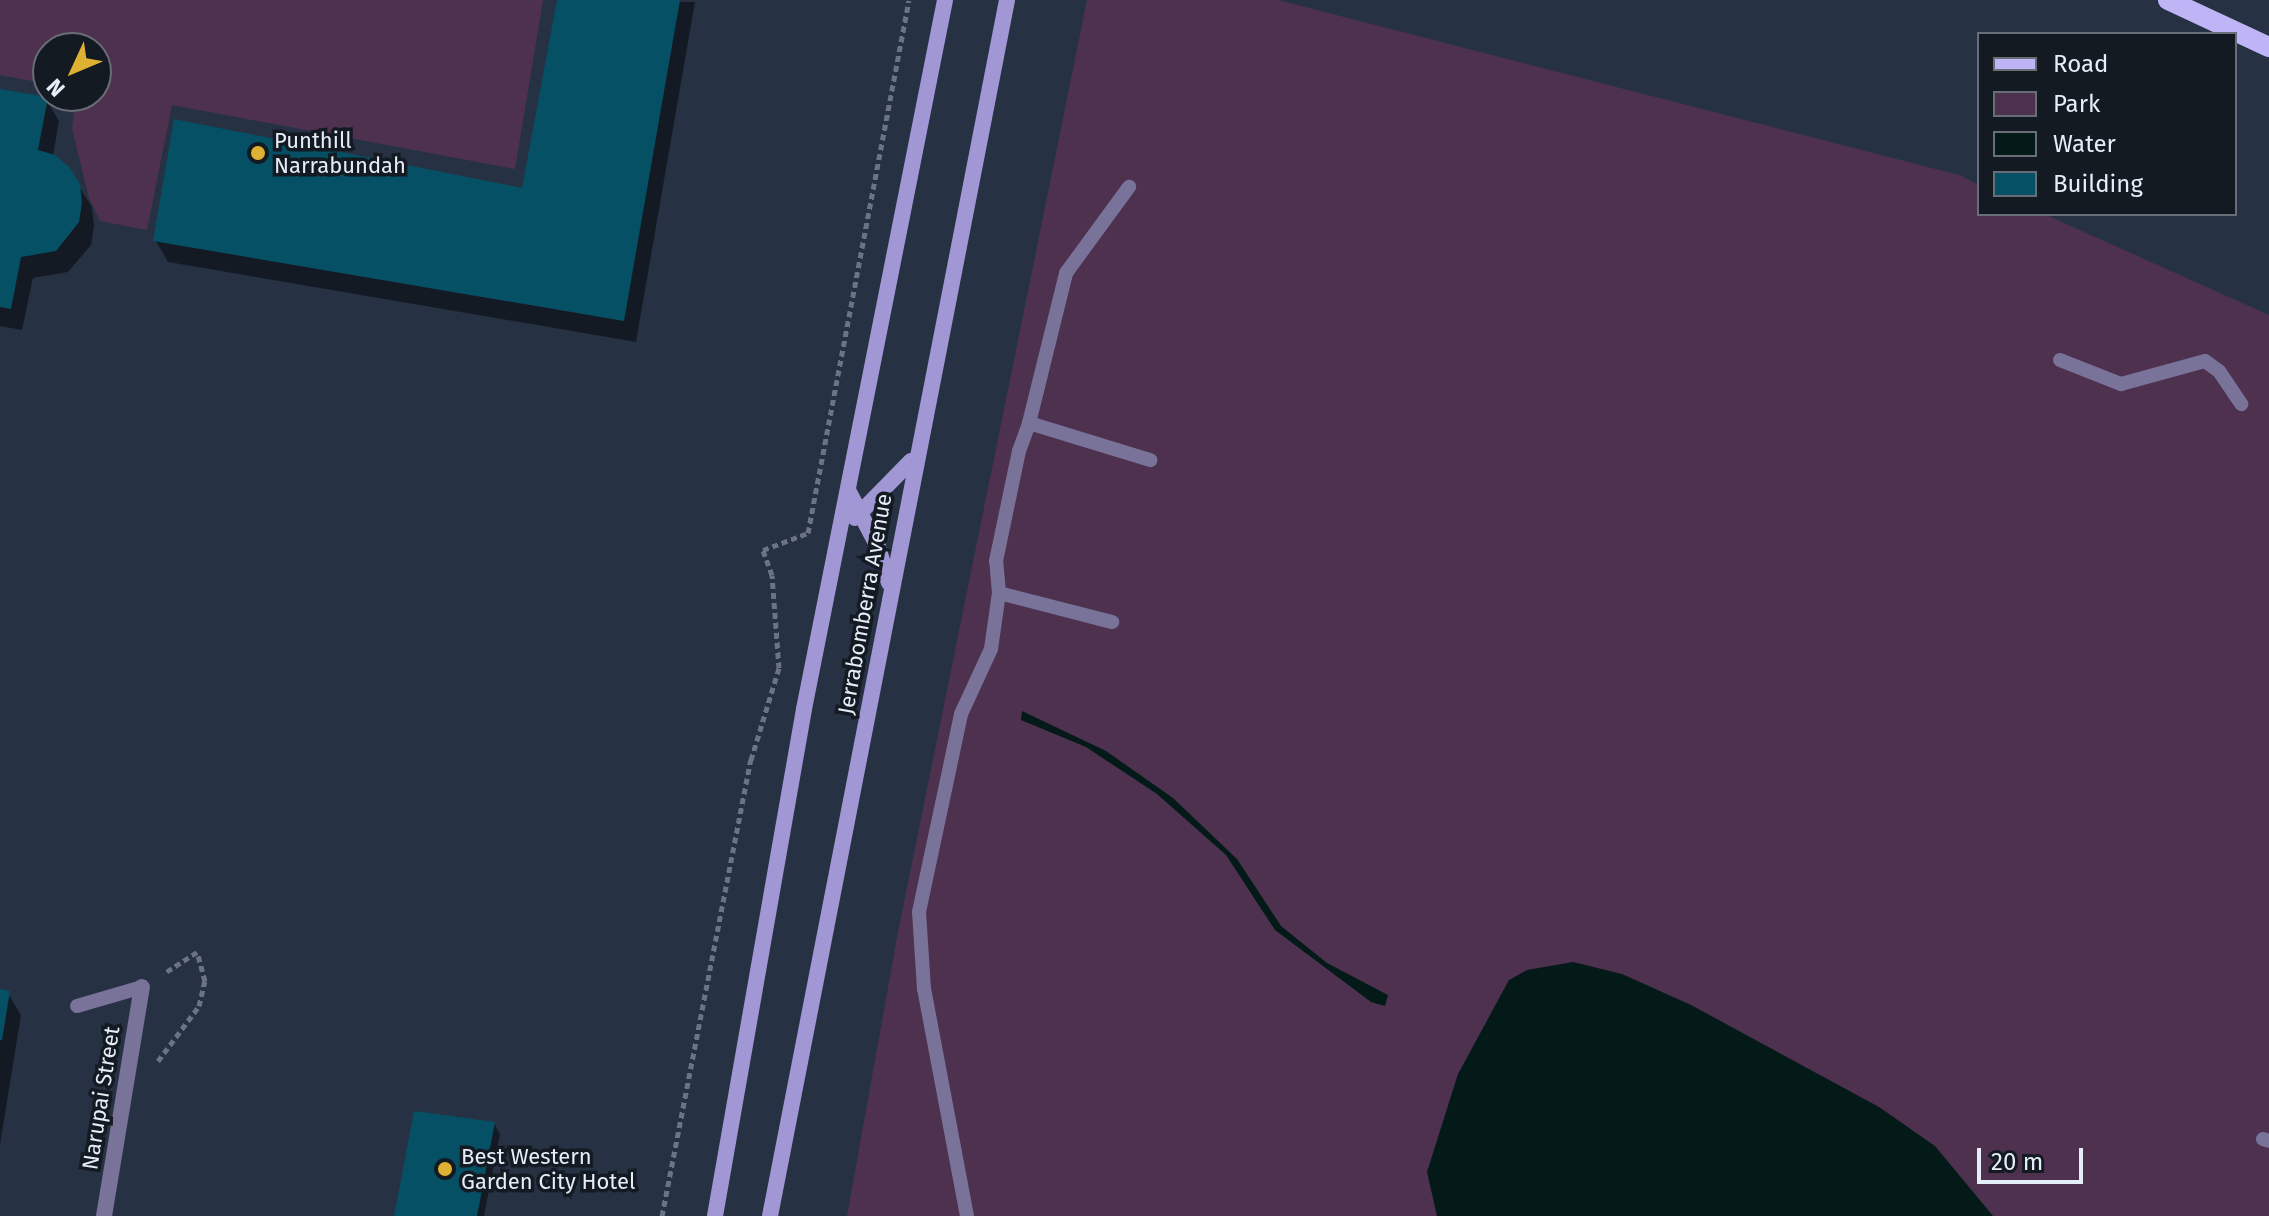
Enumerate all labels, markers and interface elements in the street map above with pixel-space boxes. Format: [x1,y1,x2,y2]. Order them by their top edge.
north arrow [32,32,112,112]
legend [1977,32,2237,216]
text: Road [2053,50,2108,78]
text: N [41,73,71,102]
text: Park [2053,90,2100,118]
place label: Punthill Narrabundah [274,127,406,178]
text: Water [2053,130,2116,158]
marker: Punthill Narrabundah [249,144,267,162]
text: Building [2053,170,2143,198]
street label: Jerrabomberra Avenue [833,492,897,716]
street label: Narupai Street [77,1024,125,1172]
scale bar [1981,1132,2087,1182]
place label: Best Western Garden City Hotel [461,1143,635,1194]
text: 20 m [1991,1148,2043,1176]
marker: Best Western Garden City Hotel [436,1160,454,1178]

